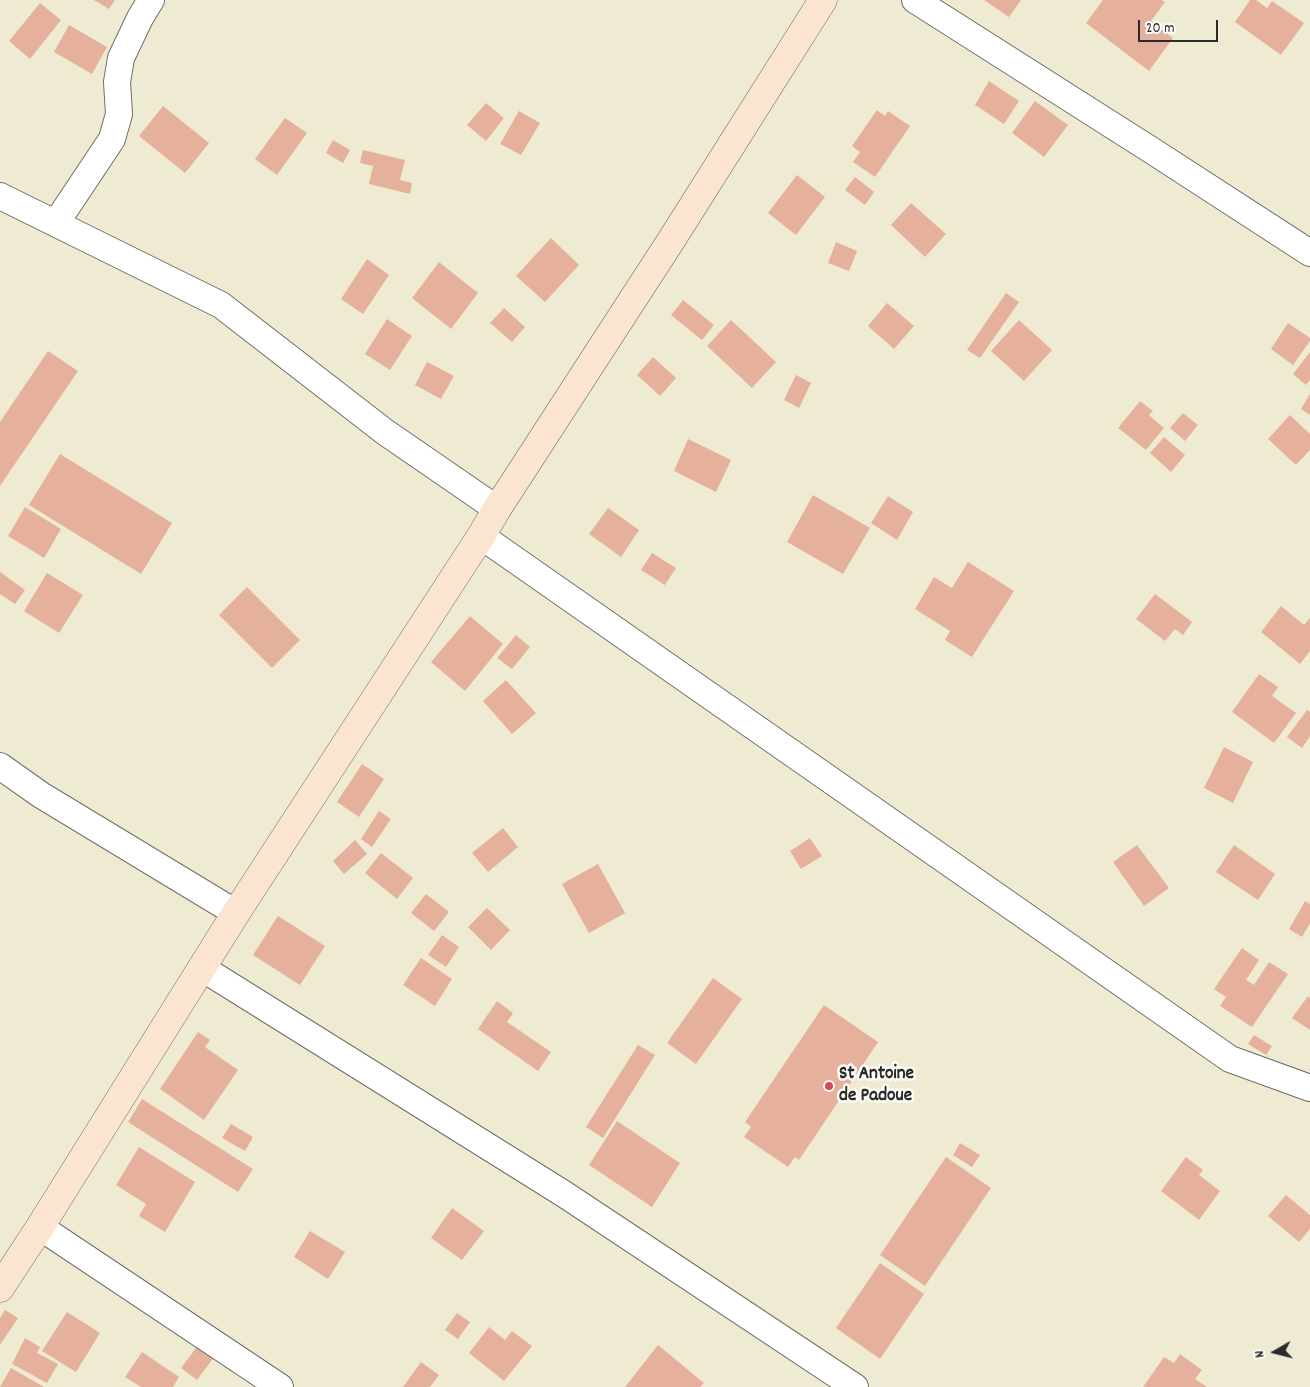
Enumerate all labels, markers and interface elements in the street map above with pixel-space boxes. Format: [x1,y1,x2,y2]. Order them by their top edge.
scale bar [1140,10,1220,42]
text: 20 m [1146,18,1174,40]
place label: St Antoine de Padoue [839,1064,914,1108]
marker: St Antoine de Padoue [823,1080,835,1092]
north arrow [1250,1327,1300,1377]
text: N [1250,1349,1271,1359]

